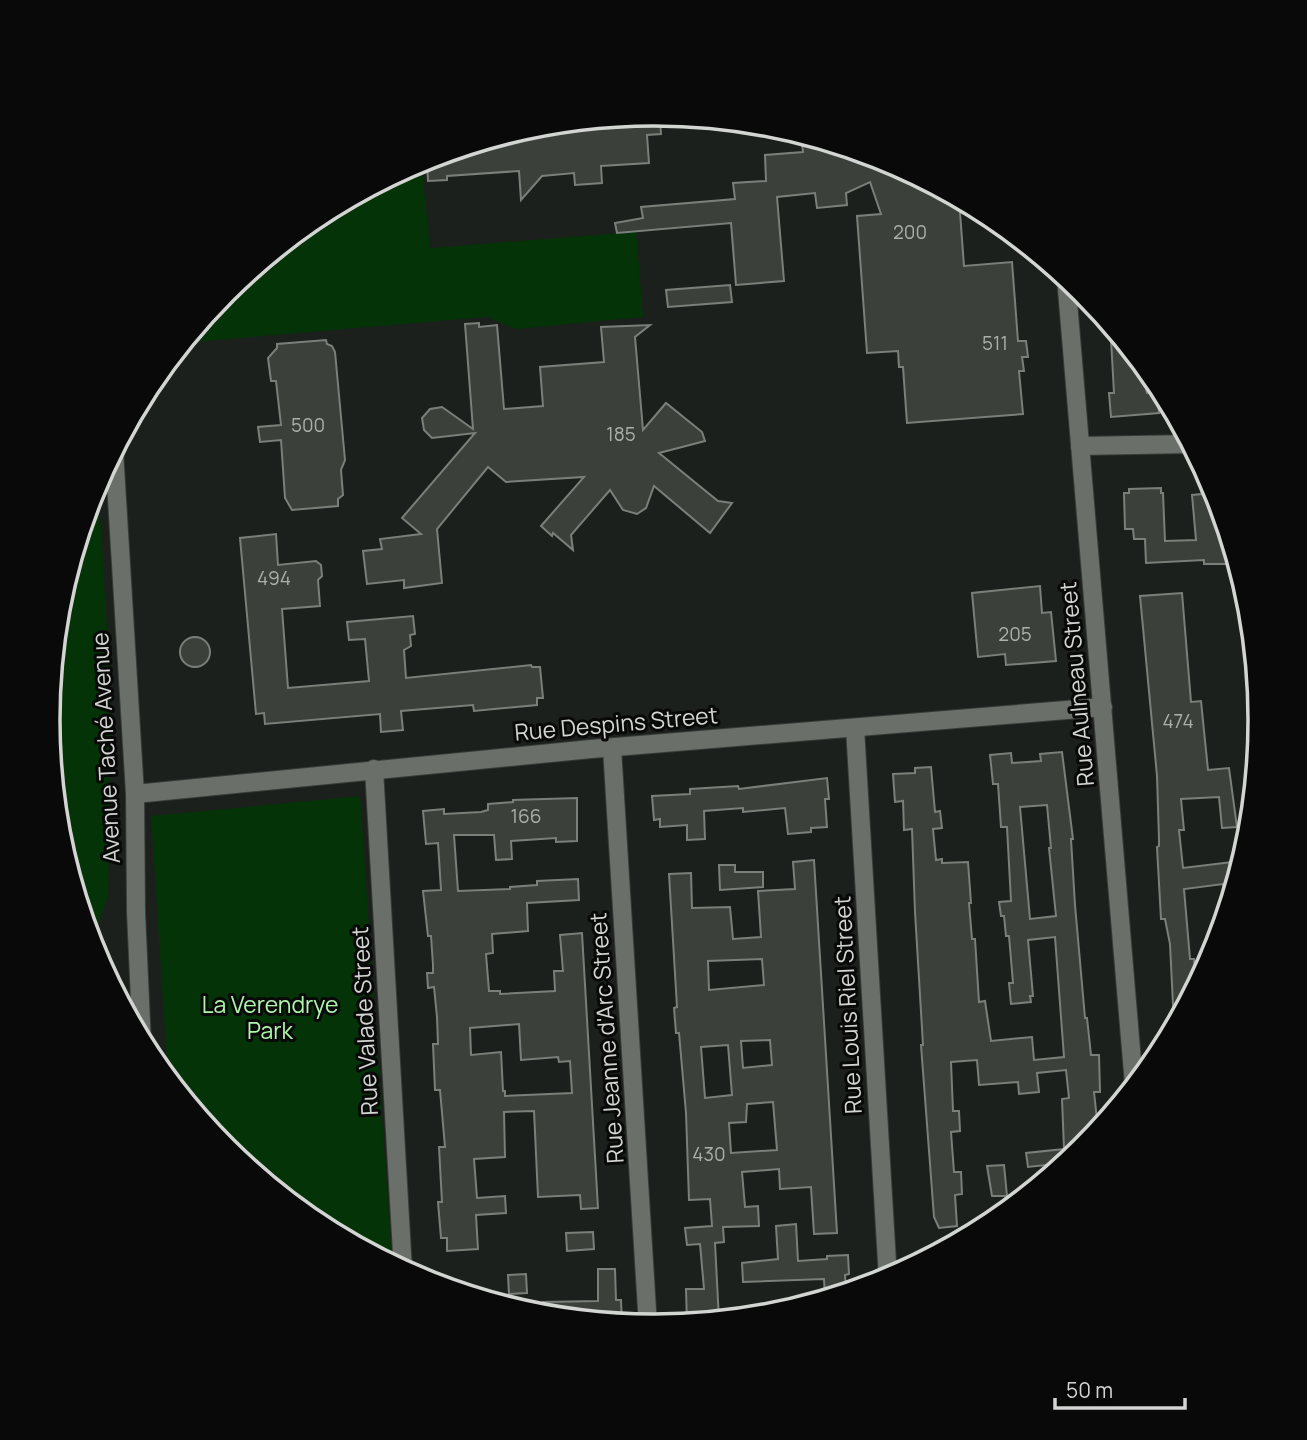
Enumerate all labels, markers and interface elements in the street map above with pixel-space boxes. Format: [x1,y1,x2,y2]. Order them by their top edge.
house number: 200 [893,219,927,245]
house number: 511 [982,330,1008,356]
house number: 500 [291,412,325,438]
house number: 185 [606,421,636,447]
house number: 494 [257,565,291,591]
street label: Rue Aulneau Street [1051,580,1101,788]
house number: 205 [998,621,1032,647]
street label: Avenue Taché Avenue [83,632,127,864]
street label: Rue Despins Street [513,698,719,748]
house number: 474 [1162,708,1194,734]
house number: 166 [511,803,542,829]
street label: Rue Louis Riel Street [825,895,869,1115]
street label: Rue Jeanne d'Arc Street [581,911,631,1165]
street label: Rue Valade Street [343,926,385,1116]
park label: La Verendrye Park [202,988,338,1046]
house number: 430 [692,1141,726,1167]
scale bar [1055,1366,1184,1410]
text: 50 m [1066,1376,1113,1404]

